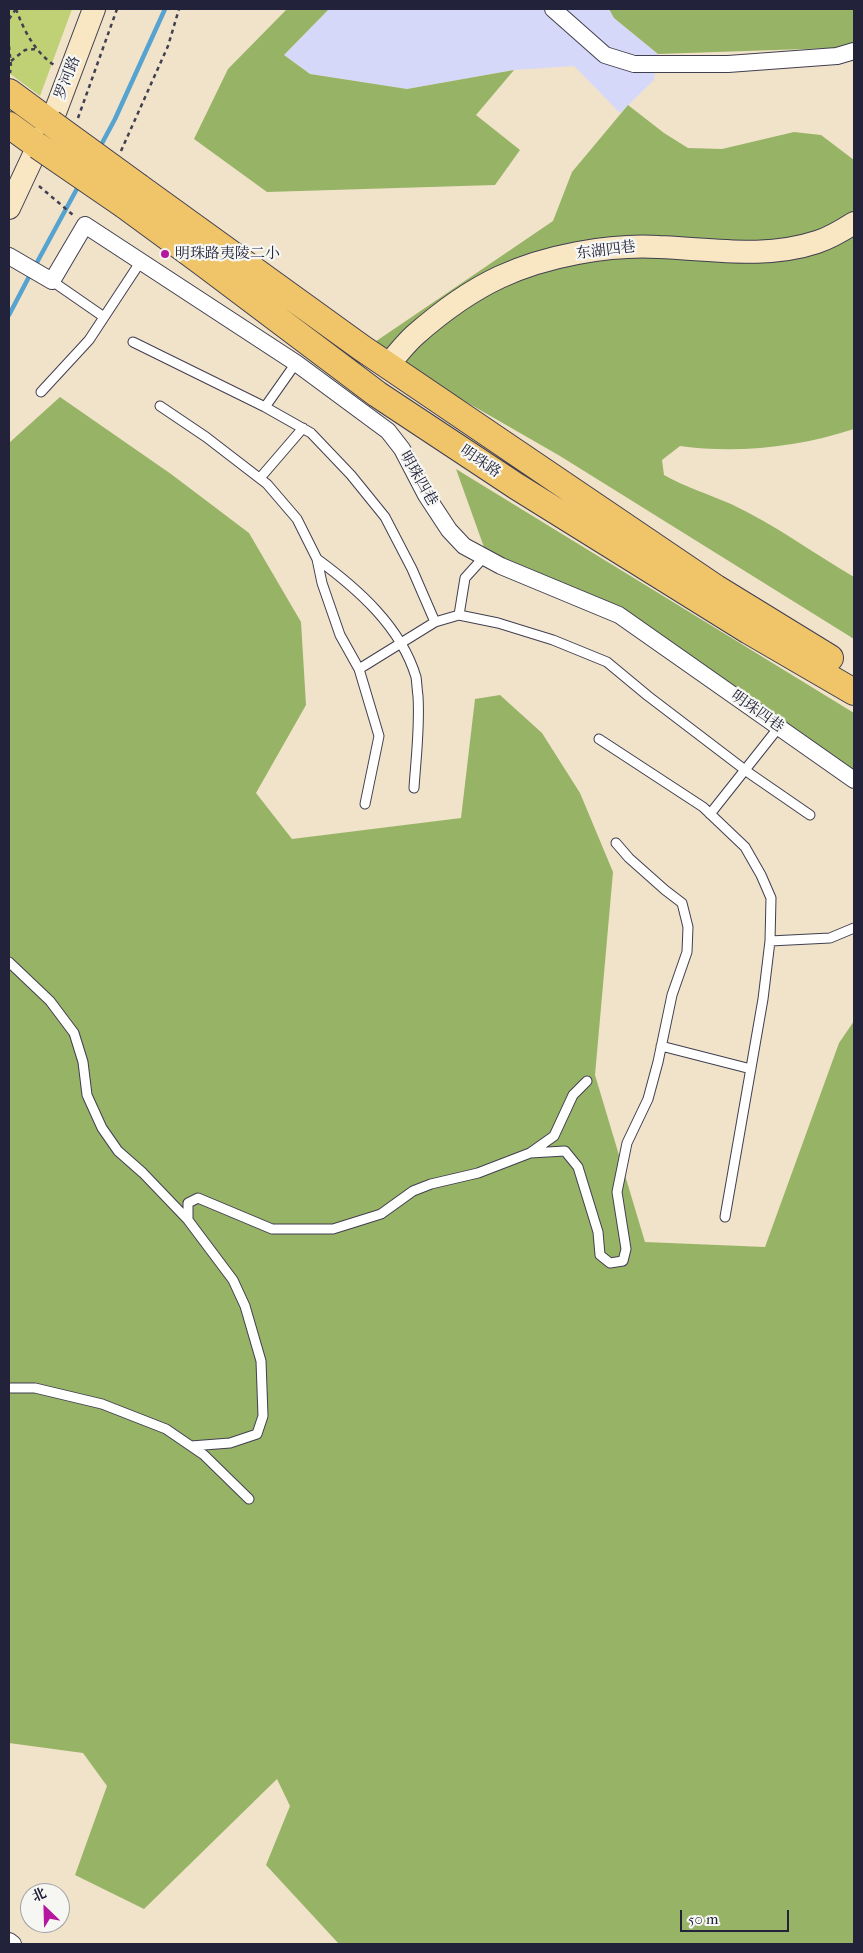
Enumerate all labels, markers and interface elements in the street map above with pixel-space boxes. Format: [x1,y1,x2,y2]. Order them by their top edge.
street label: 罗河路 [52,54,84,102]
street label: 东湖四巷 [575,238,637,264]
place label: 明珠路夷陵二小 [175,245,280,263]
marker: 明珠路夷陵二小 [159,248,171,260]
street label: 明珠路 [456,442,504,482]
street label: 明珠四巷 [395,449,441,509]
street label: 明珠四巷 [727,687,787,737]
north arrow [20,1883,70,1933]
text: 北 [29,1884,49,1905]
scale bar [683,1900,792,1932]
text: 50 m [688,1910,718,1928]

